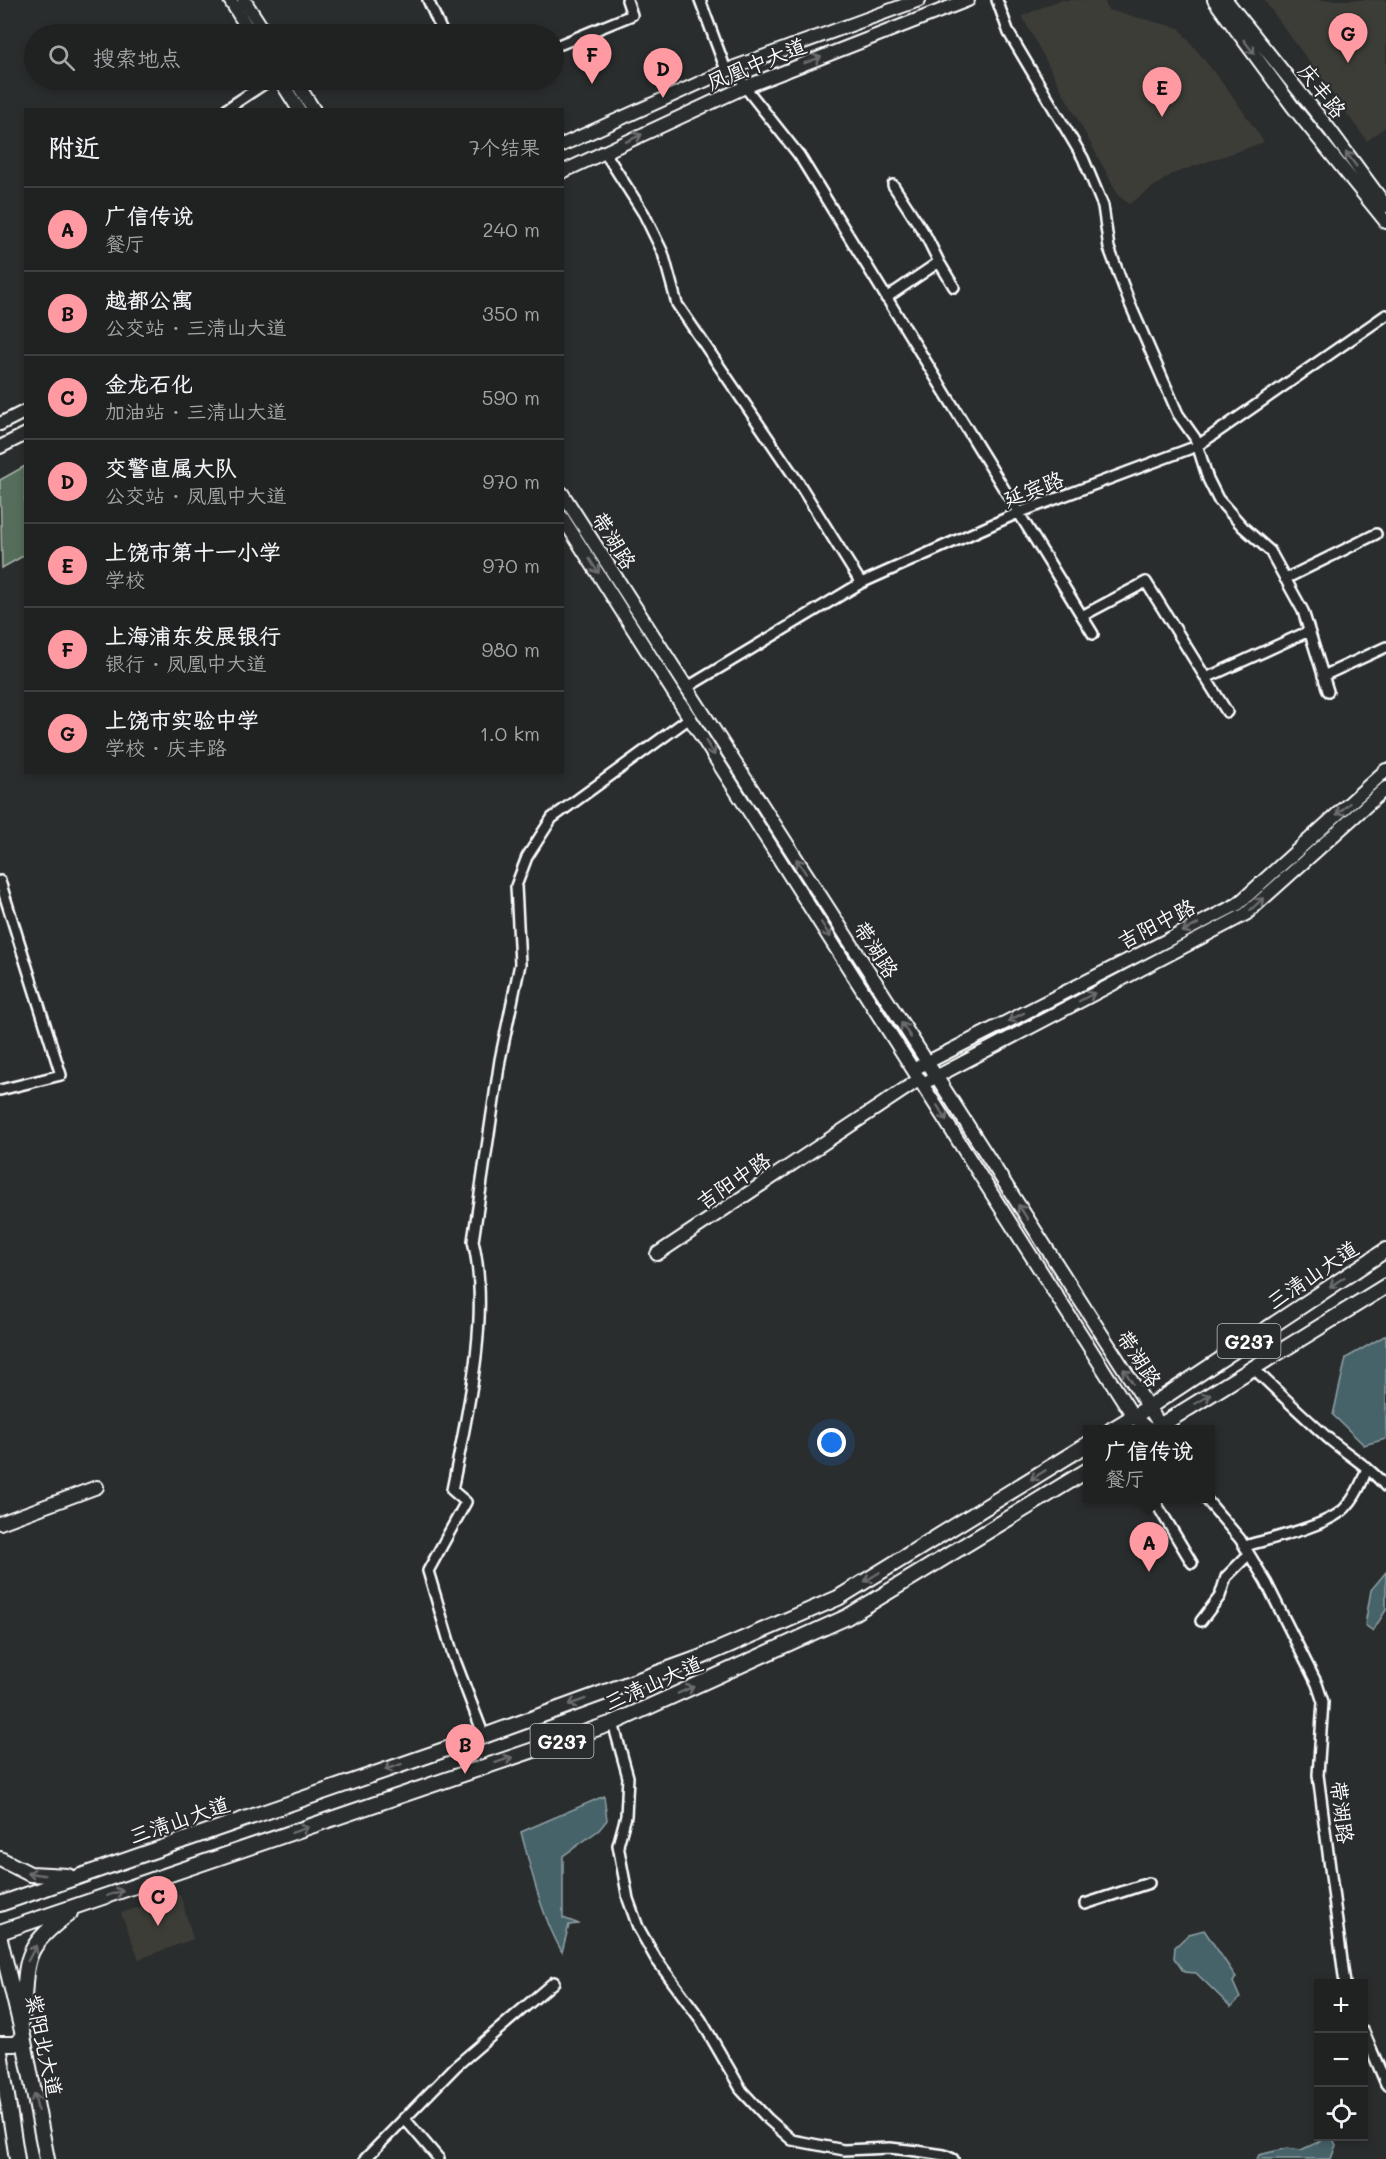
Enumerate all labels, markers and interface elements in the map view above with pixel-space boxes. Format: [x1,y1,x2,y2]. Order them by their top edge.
pin: G [1328,14,1368,63]
search box [24,24,564,90]
street label: 凤凰中大道 [702,31,810,95]
pin: F [572,34,612,84]
one-way arrow [1242,39,1255,55]
icon: search [45,41,78,74]
text: 搜索地点 [93,43,181,72]
pin: D [644,48,682,98]
one-way arrow [803,54,822,65]
street label: 庆丰路 [1293,57,1353,123]
pin: E [1142,68,1182,117]
text: 附近 [48,130,100,164]
one-way arrow [625,131,643,143]
text: 7个结果 [469,134,540,160]
one-way arrow [1345,151,1358,167]
text: 广信传说 [105,201,193,230]
text: A [61,216,74,242]
text: 240 m [482,216,540,242]
text: 餐厅 [105,230,145,256]
text: 越都公寓 [105,285,193,314]
text: B [61,300,74,326]
text: 350 m [482,300,540,326]
text: 公交站 · 三清山大道 [105,314,287,340]
text: 金龙石化 [105,369,193,398]
text: C [60,384,75,410]
text: 590 m [482,384,540,410]
text: 加油站 · 三清山大道 [105,398,287,424]
text: 交警直属大队 [105,453,237,482]
street label: 延宾路 [999,464,1067,512]
text: D [60,468,75,494]
text: 970 m [482,468,540,494]
text: 公交站 · 凤凰中大道 [105,482,287,508]
street label: 带湖路 [587,506,643,574]
text: 上饶市第十一小学 [105,537,281,566]
text: E [61,552,74,578]
text: 970 m [482,552,540,578]
one-way arrow [588,557,600,574]
text: 学校 [105,566,145,592]
text: 上海浦东发展银行 [105,621,281,650]
text: F [61,636,74,662]
text: 980 m [481,636,540,662]
text: 银行 · 凤凰中大道 [105,650,267,676]
text: 上饶市实验中学 [105,705,259,734]
text: G [60,720,75,746]
text: 1.0 km [480,720,540,746]
text: 学校 · 庆丰路 [105,734,227,760]
one-way arrow [705,739,717,756]
one-way arrow [1335,802,1350,816]
one-way arrow [795,858,807,875]
street label: 吉阳中路 [1112,892,1200,954]
one-way arrow [1249,897,1264,911]
street label: 带湖路 [849,915,905,983]
one-way arrow [820,922,832,938]
one-way arrow [1181,923,1199,934]
one-way arrow [1077,991,1095,1003]
one-way arrow [1007,1011,1025,1023]
one-way arrow [900,1022,912,1039]
one-way arrow [936,1104,948,1121]
street label: 吉阳中路 [691,1145,775,1215]
one-way arrow [1016,1204,1028,1221]
street label: 三清山大道 [1261,1233,1363,1315]
one-way arrow [1329,1277,1346,1289]
street label: 带湖路 [1112,1324,1168,1392]
road number: G237 [1218,1324,1280,1358]
one-way arrow [1122,1368,1134,1385]
one-way arrow [1194,1392,1211,1404]
popup [1083,1425,1215,1503]
your location [817,1428,846,1457]
text: 广信传说 [1105,1436,1193,1465]
text: 餐厅 [1105,1465,1145,1491]
one-way arrow [1030,1469,1047,1481]
pin: A [1130,1522,1168,1572]
one-way arrow [864,1572,881,1584]
street label: 三清山大道 [600,1648,706,1716]
one-way arrow [676,1684,694,1696]
one-way arrow [568,1698,587,1709]
pin: B [446,1724,484,1774]
road number: G237 [530,1724,594,1758]
one-way arrow [494,1754,513,1765]
one-way arrow [384,1763,403,1774]
street label: 带湖路 [1326,1779,1360,1845]
street label: 三清山大道 [125,1789,233,1849]
one-way arrow [290,1824,309,1835]
one-way arrow [27,1868,47,1879]
pin: C [138,1876,178,1926]
one-way arrow [105,1887,124,1898]
one-way arrow [26,1945,38,1962]
map controls [1314,1979,1368,2141]
button: + [1314,1979,1368,2033]
street label: 紫阳北大道 [21,1991,69,2099]
button: − [1314,2033,1368,2087]
button: locate [1314,2087,1368,2141]
one-way arrow [30,2092,41,2112]

